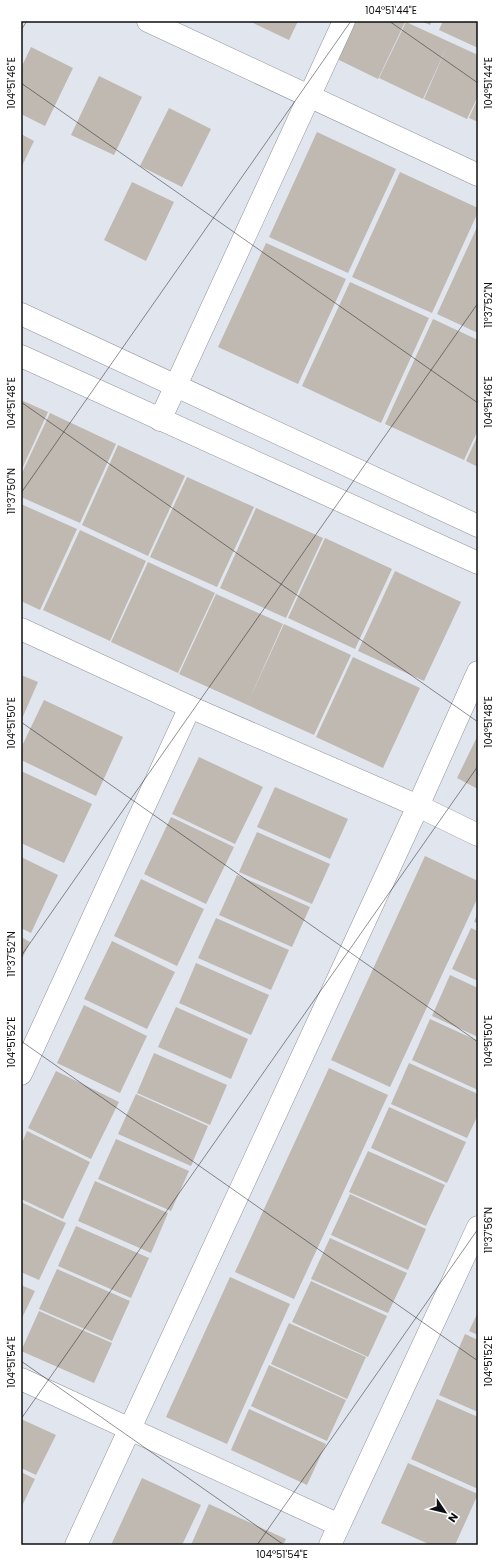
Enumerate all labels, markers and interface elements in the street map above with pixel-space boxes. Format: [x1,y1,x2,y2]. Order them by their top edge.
text: 104°51'44"E [365,3,417,18]
text: 104°51'46"E [4,57,19,109]
text: 104°51'44"E [481,57,496,109]
text: 11°37'52"N [481,282,496,328]
text: 104°51'46"E [481,376,496,428]
text: 104°51'48"E [4,377,19,429]
text: 11°37'50"N [4,468,19,514]
text: 104°51'48"E [481,696,496,748]
text: 104°51'50"E [4,697,19,749]
text: 11°37'52"N [4,931,19,977]
text: 104°51'50"E [481,1015,496,1067]
text: 104°51'52"E [4,1016,19,1068]
text: 11°37'56"N [481,1207,496,1253]
text: 104°51'52"E [481,1335,496,1387]
text: 104°51'54"E [4,1336,19,1388]
north arrow [425,1492,465,1532]
text: N [444,1510,462,1526]
text: 104°51'54"E [256,1547,308,1562]

